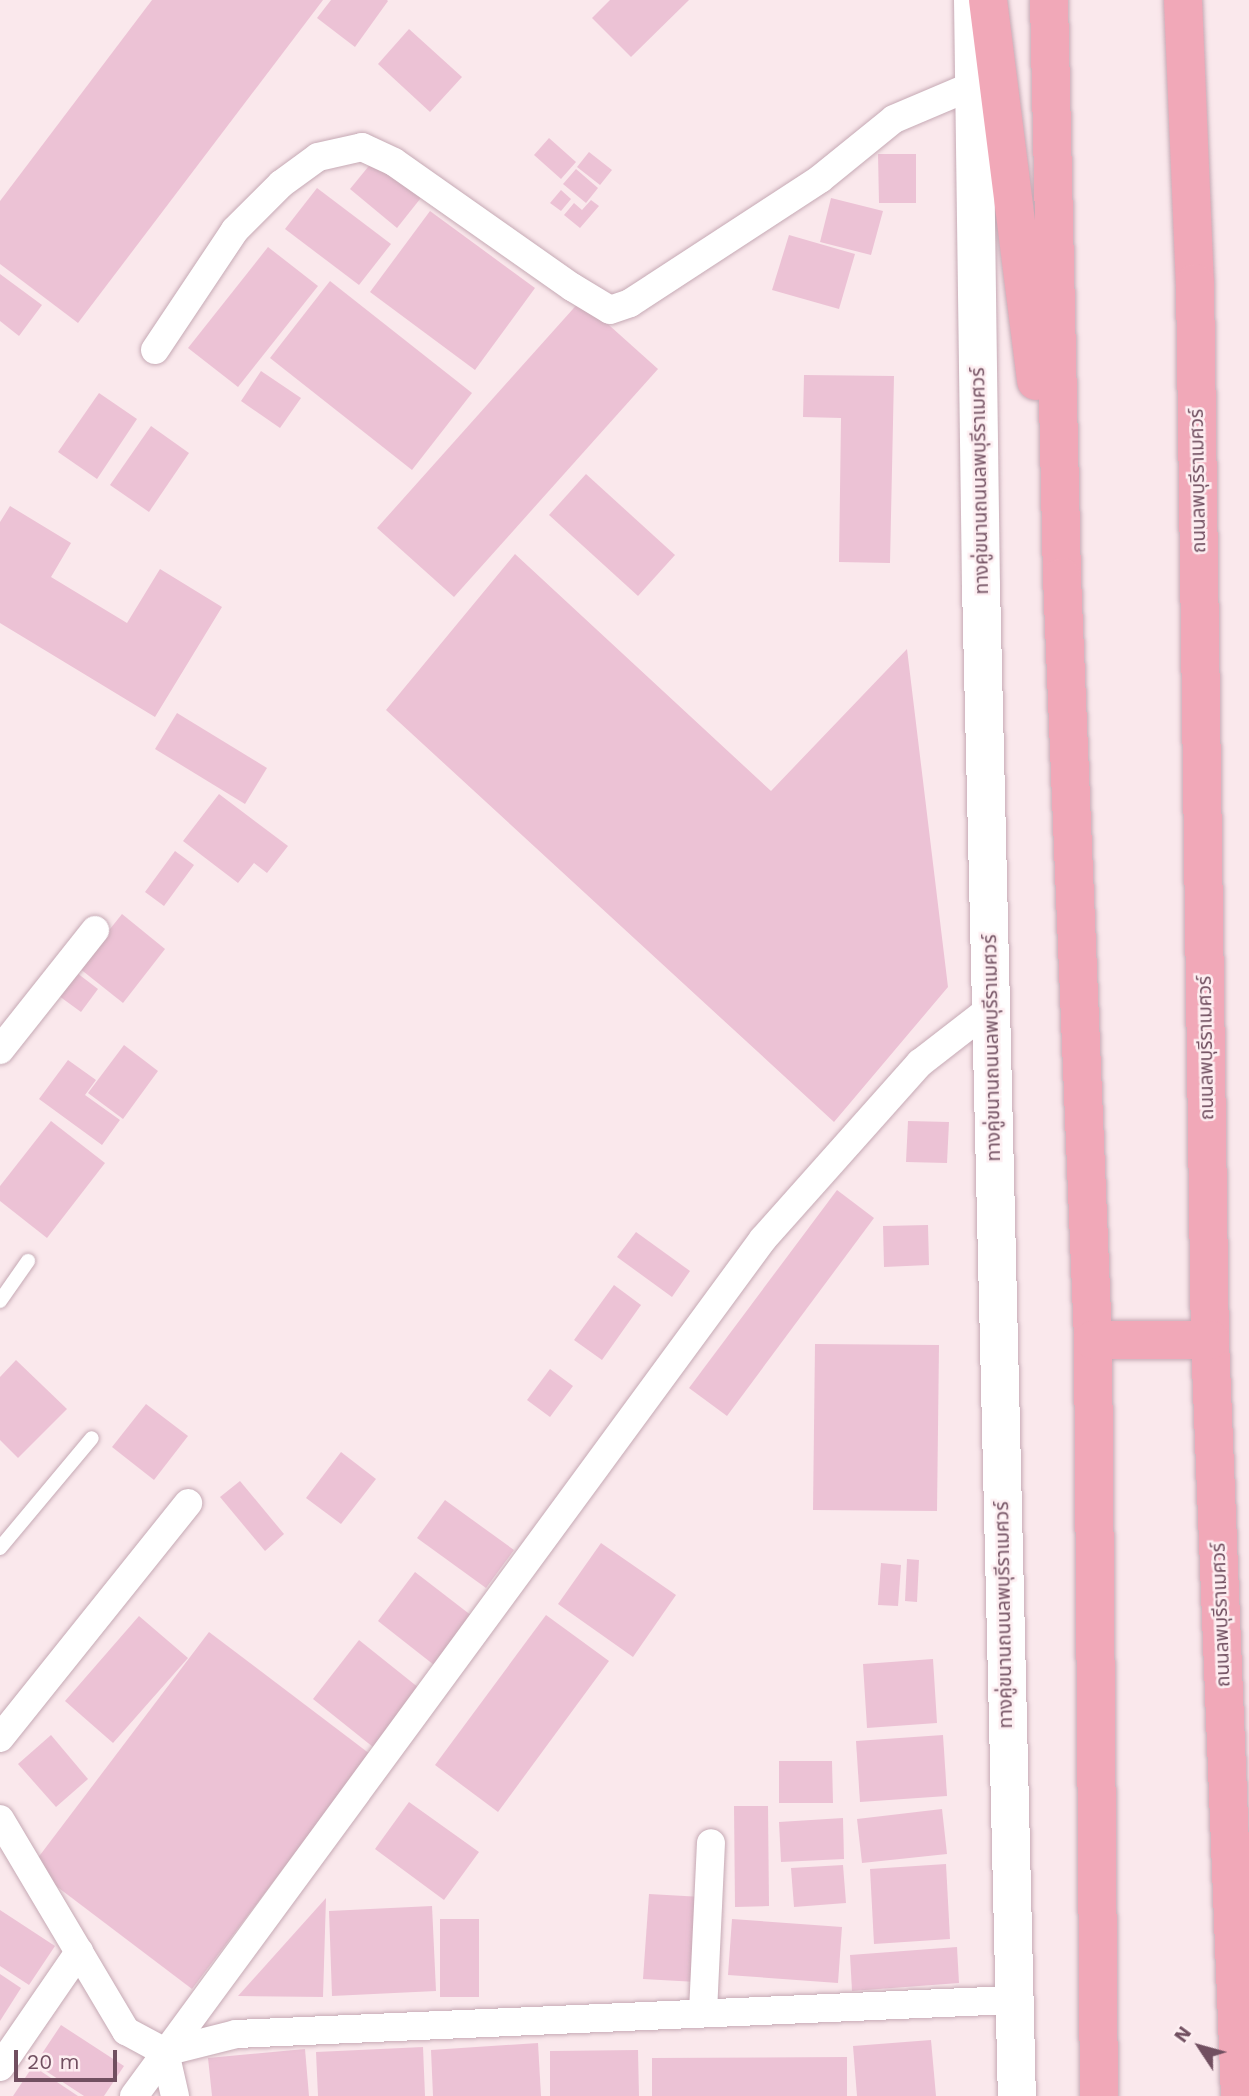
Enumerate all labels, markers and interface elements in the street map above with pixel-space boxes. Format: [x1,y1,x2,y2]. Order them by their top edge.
street label: ทางคู่ขนานถนนลพบุรีราเมศวร์ [967,367,993,595]
street label: ถนนลพบุรีราเมศวร์ [1185,409,1211,553]
street label: ทางคู่ขนานถนนลพบุรีราเมศวร์ [979,934,1005,1162]
street label: ถนนลพบุรีราเมศวร์ [1193,976,1219,1120]
street label: ทางคู่ขนานถนนลพบุรีราเมศวร์ [991,1501,1017,1729]
street label: ถนนลพบุรีราเมศวร์ [1207,1542,1235,1688]
north arrow [1165,2012,1235,2082]
text: N [1169,2022,1196,2047]
scale bar [18,2036,121,2080]
text: 20 m [27,2049,79,2074]

